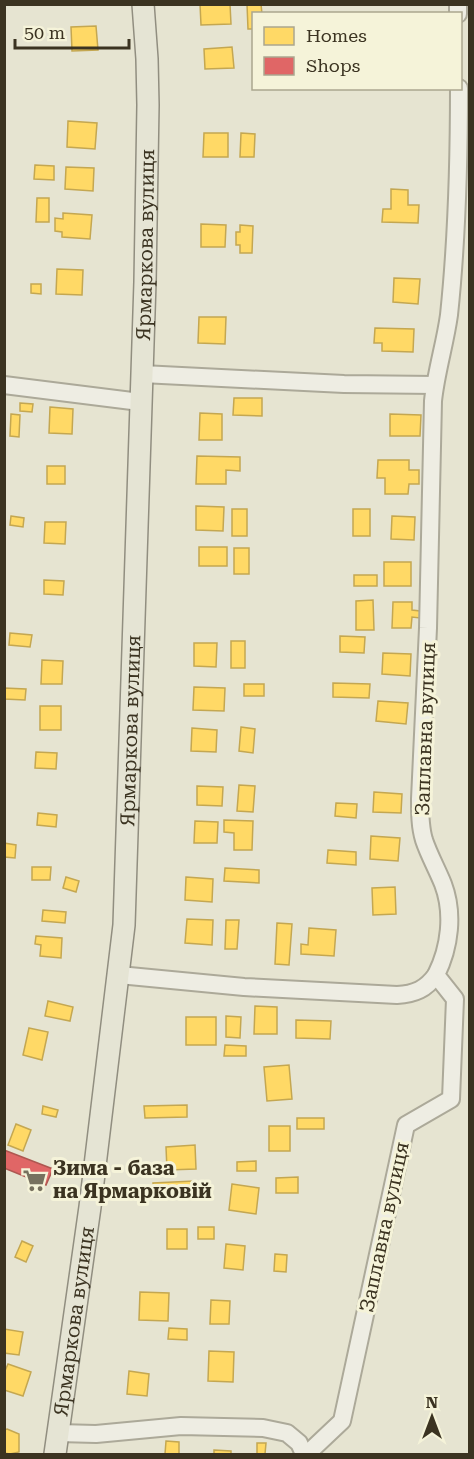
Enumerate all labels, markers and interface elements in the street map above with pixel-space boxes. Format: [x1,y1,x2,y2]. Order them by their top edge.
scale bar [15,12,129,50]
legend [252,12,462,90]
text: 50 m [24,22,65,43]
text: Homes [306,25,367,46]
text: Shops [306,55,360,76]
street label: Ярмаркова вулиця [131,149,159,341]
street label: Ярмаркова вулиця [115,634,145,827]
street label: Заплавна вулиця [410,642,440,816]
street label: Заплавна вулиця [354,1139,414,1315]
place label: Зима - база на Ярмарковій [53,1156,212,1203]
supermarket icon: Зима - база на Ярмарковій [22,1167,48,1193]
street label: Ярмаркова вулиця [48,1225,99,1418]
north arrow [402,1387,462,1447]
text: N [426,1393,438,1412]

